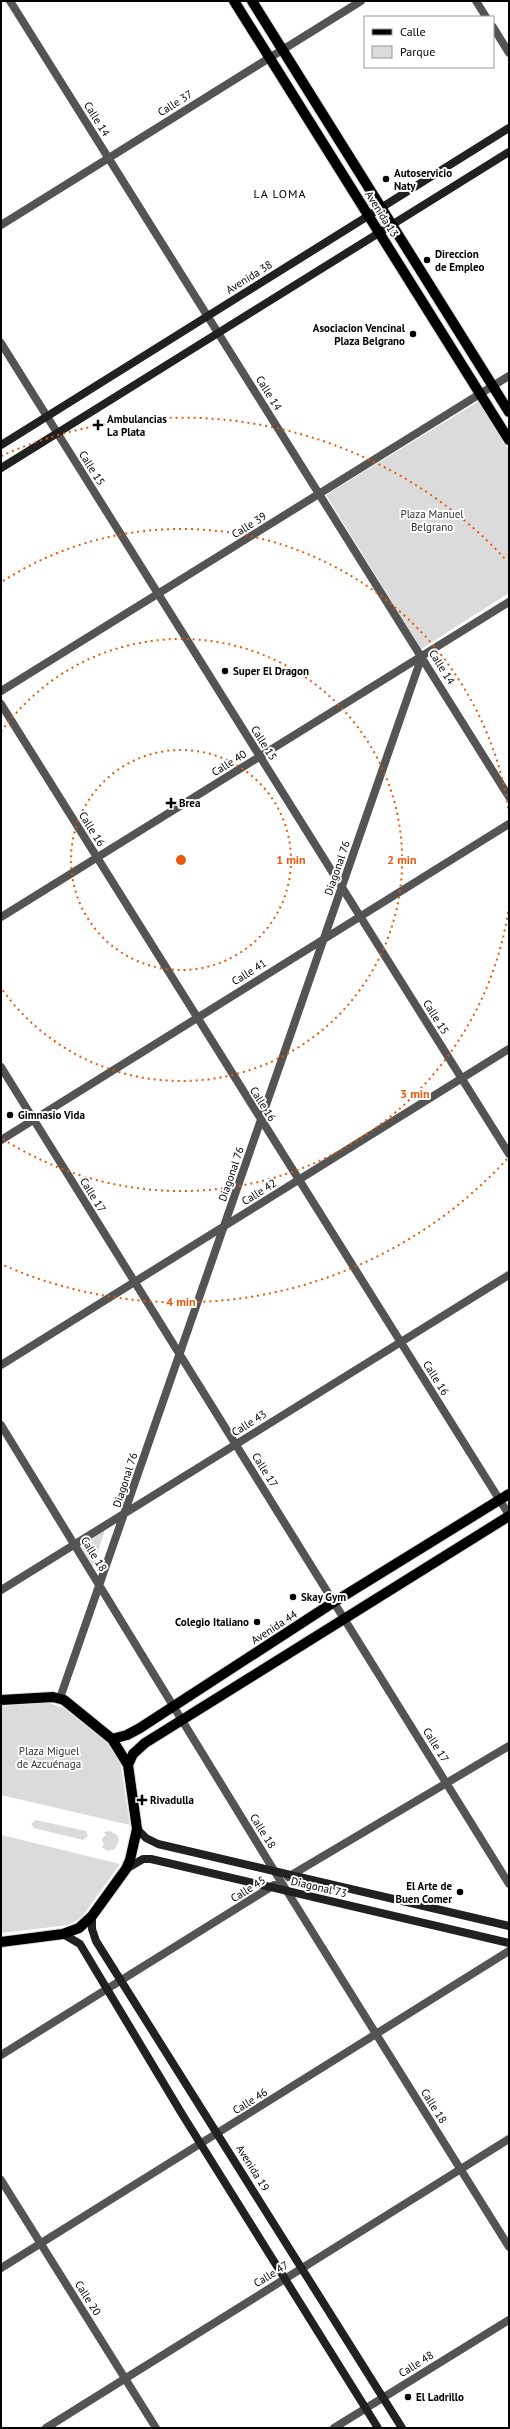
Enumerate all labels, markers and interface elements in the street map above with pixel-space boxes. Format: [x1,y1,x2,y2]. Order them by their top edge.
legend [364,16,494,68]
text: Calle [400,24,426,39]
text: Parque [400,44,435,59]
street label: Calle 37 [155,87,195,119]
street label: Calle 14 [81,99,113,139]
place label: Autoservicio Naty [394,166,452,193]
marker: Autoservicio Naty [381,174,391,184]
district label: LA LOMA [253,186,307,201]
street label: Avenida 13 [362,188,402,240]
place label: Direccion de Empleo [435,247,485,274]
marker: Direccion de Empleo [422,255,432,265]
street label: Avenida 38 [223,257,275,297]
place label: Asociacion Vencinal Plaza Belgrano [313,321,406,348]
marker: Asociacion Vencinal Plaza Belgrano [408,329,418,339]
street label: Calle 14 [253,373,285,413]
place label: Ambulancias La Plata [107,412,167,439]
marker: Ambulancias La Plata [92,419,104,431]
street label: Calle 15 [76,448,108,488]
park label: Plaza Manuel Belgrano [400,507,464,534]
street label: Calle 39 [229,509,269,541]
street label: Calle 14 [426,647,458,687]
place label: Super El Dragon [233,664,309,678]
marker: Super El Dragon [220,666,230,676]
street label: Calle 15 [248,723,280,763]
street label: Calle 40 [209,747,249,779]
place label: Brea [179,796,200,810]
marker: Brea [166,798,176,808]
street label: Calle 16 [76,809,108,849]
street label: Diagonal 76 [321,839,353,897]
text: 1 min [276,852,306,867]
text: 2 min [387,852,417,867]
centre of rings [174,853,188,867]
street label: Calle 41 [229,956,269,988]
street label: Calle 15 [420,997,452,1037]
street label: Calle 16 [247,1084,279,1124]
text: 3 min [400,1086,430,1101]
place label: Gimnasio Vida [18,1108,85,1122]
marker: Gimnasio Vida [5,1110,15,1120]
street label: Diagonal 76 [215,1145,247,1203]
street label: Calle 17 [77,1175,109,1215]
street label: Calle 42 [239,1176,279,1208]
text: 4 min [166,1294,196,1309]
street label: Calle 16 [420,1358,452,1398]
street label: Calle 43 [229,1407,269,1439]
street label: Calle 17 [249,1450,281,1490]
street label: Diagonal 76 [110,1451,140,1509]
street label: Calle 18 [78,1534,110,1574]
place label: Skay Gym [301,1590,346,1604]
marker: Skay Gym [288,1592,298,1602]
street label: Avenida 44 [248,1607,300,1647]
place label: Colegio Italiano [175,1615,249,1629]
marker: Colegio Italiano [252,1617,262,1627]
street label: Calle 17 [420,1725,452,1765]
park label: Plaza Miguel de Azcuénaga [17,1744,81,1771]
place label: Rivadulla [150,1793,194,1807]
marker: Rivadulla [137,1795,147,1805]
street label: Calle 18 [247,1811,279,1851]
street label: Calle 45 [228,1873,268,1905]
street label: Diagonal 73 [290,1874,348,1900]
place label: El Arte de Buen Comer [395,1879,452,1906]
marker: El Arte de Buen Comer [455,1887,465,1897]
street label: Calle 46 [230,2085,270,2117]
street label: Calle 18 [418,2086,450,2126]
street label: Avenida 19 [233,2142,273,2194]
street label: Calle 47 [251,2258,291,2290]
street label: Calle 20 [72,2278,104,2318]
street label: Calle 48 [396,2348,436,2380]
place label: El Ladrillo [416,2390,464,2404]
marker: El Ladrillo [403,2392,413,2402]

